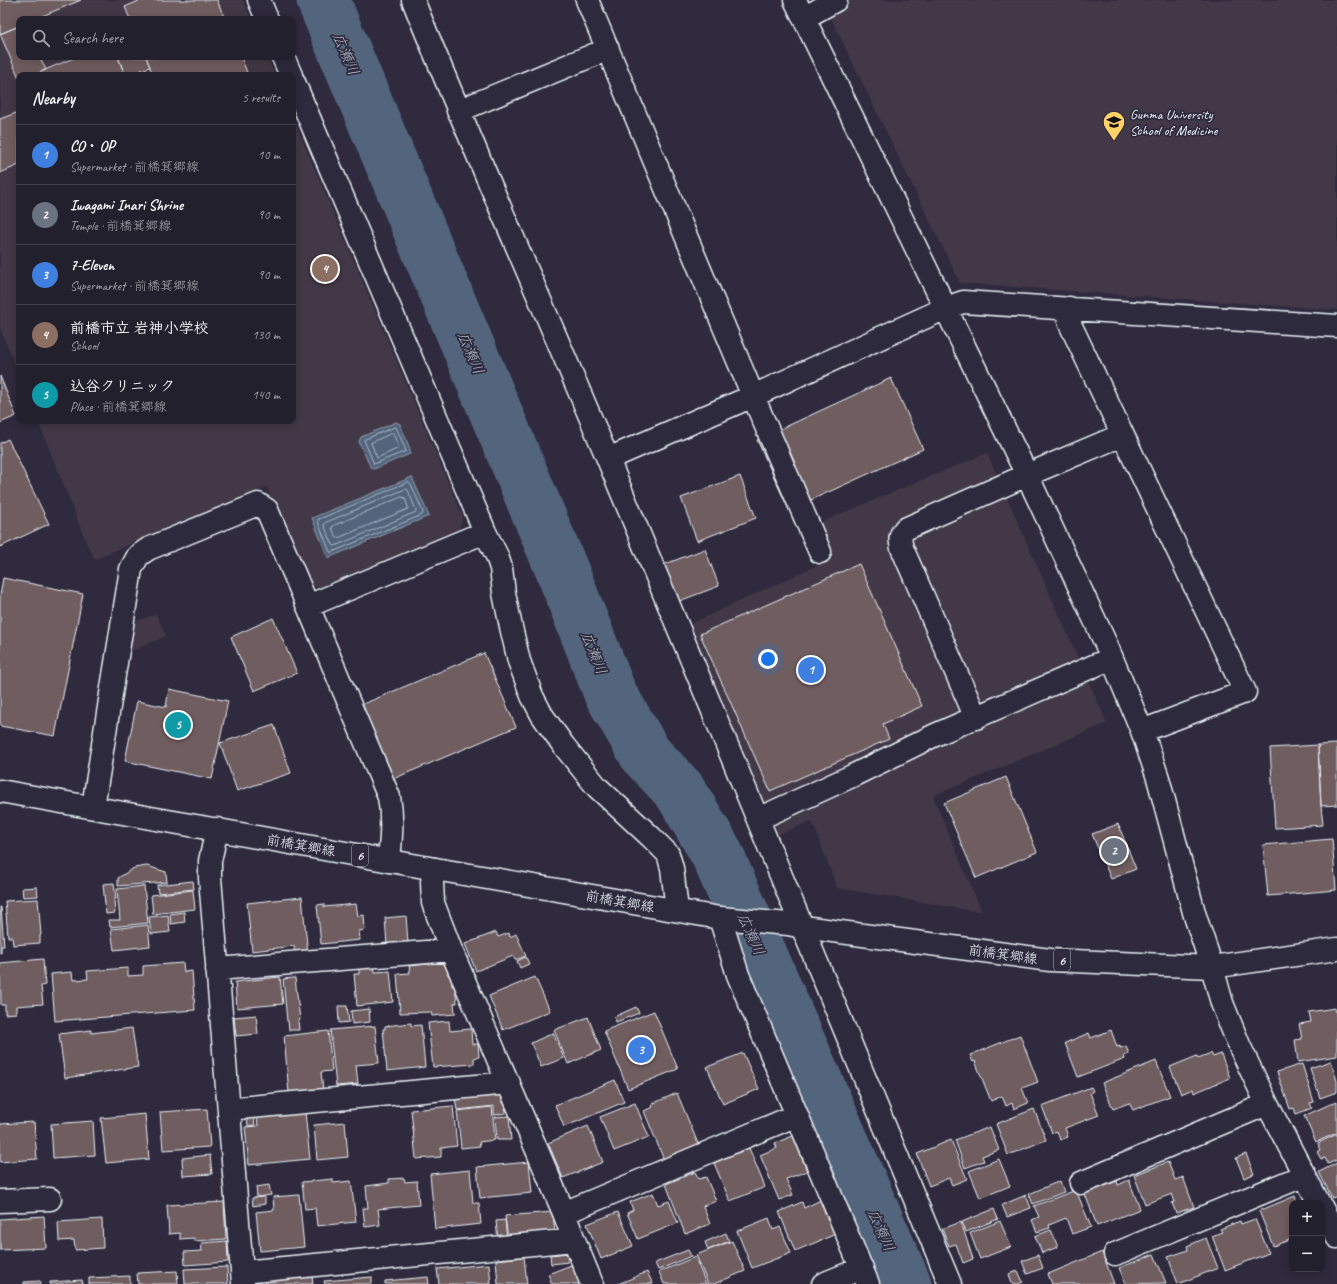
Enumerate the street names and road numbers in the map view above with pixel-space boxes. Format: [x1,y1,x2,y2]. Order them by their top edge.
street label: 前橋箕郷線 [265,831,337,860]
road number: 6 [352,844,368,866]
street label: 前橋箕郷線 [584,887,656,916]
street label: 前橋箕郷線 [967,941,1039,968]
road number: 6 [1054,949,1070,971]

